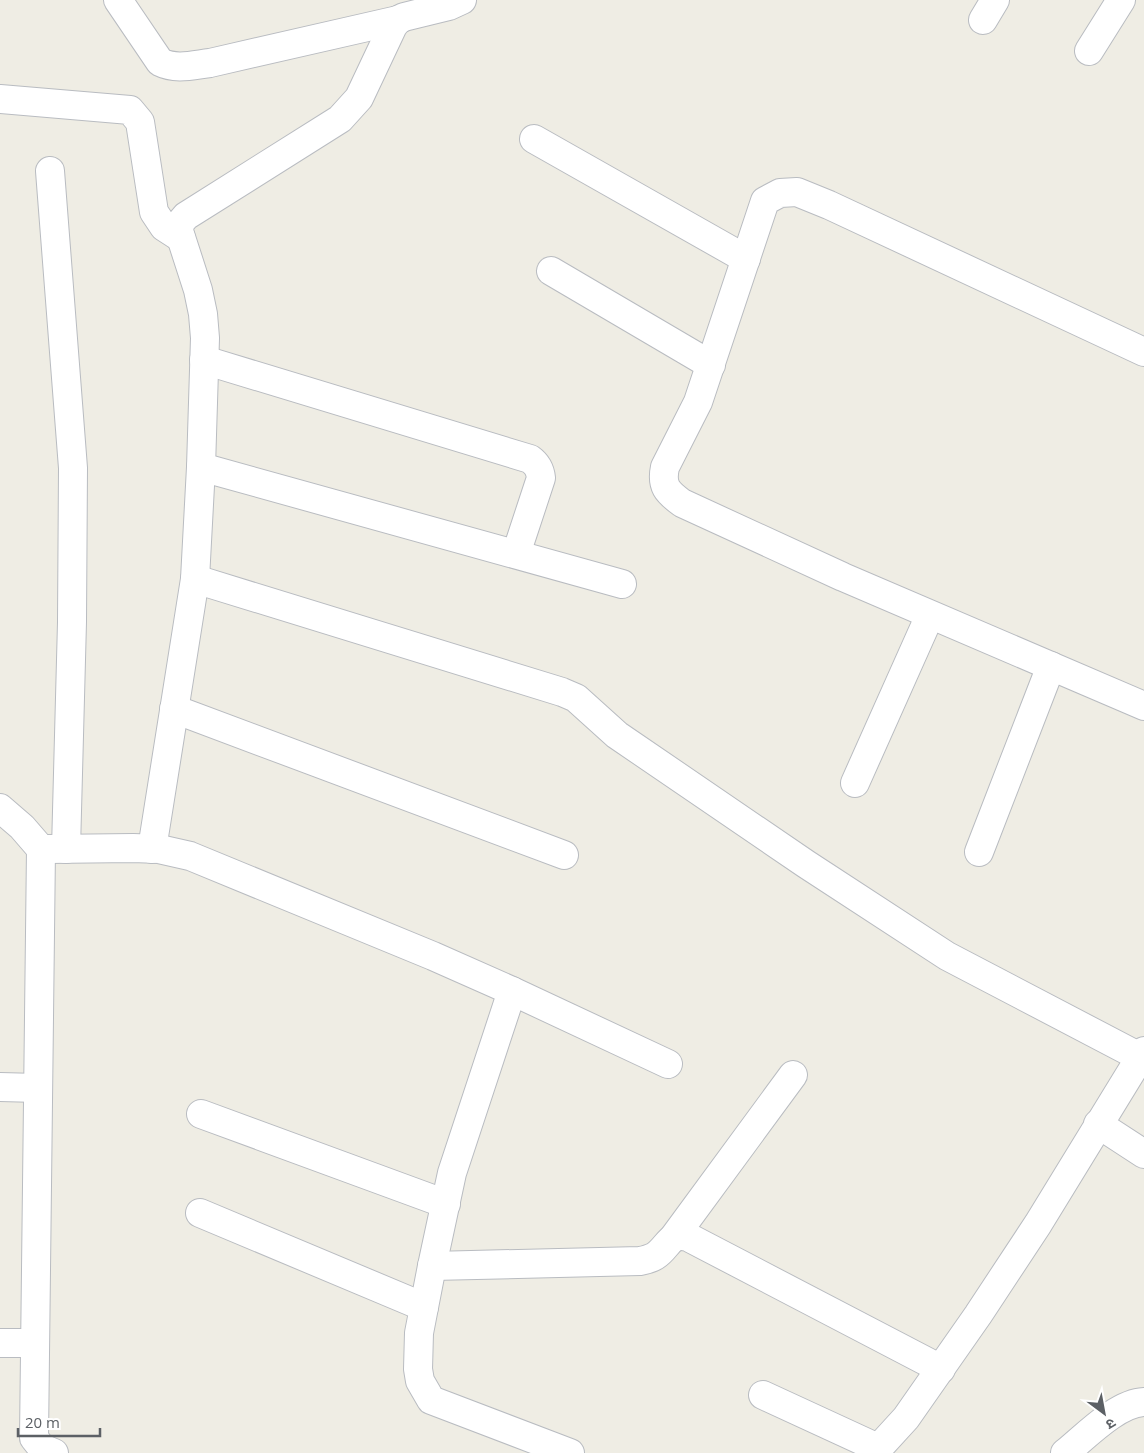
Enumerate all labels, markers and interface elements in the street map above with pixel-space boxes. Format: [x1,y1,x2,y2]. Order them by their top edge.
north arrow [1079,1388,1129,1438]
scale bar [18,1406,100,1438]
text: 20 m [25,1412,60,1432]
text: उ [1102,1414,1120,1435]

